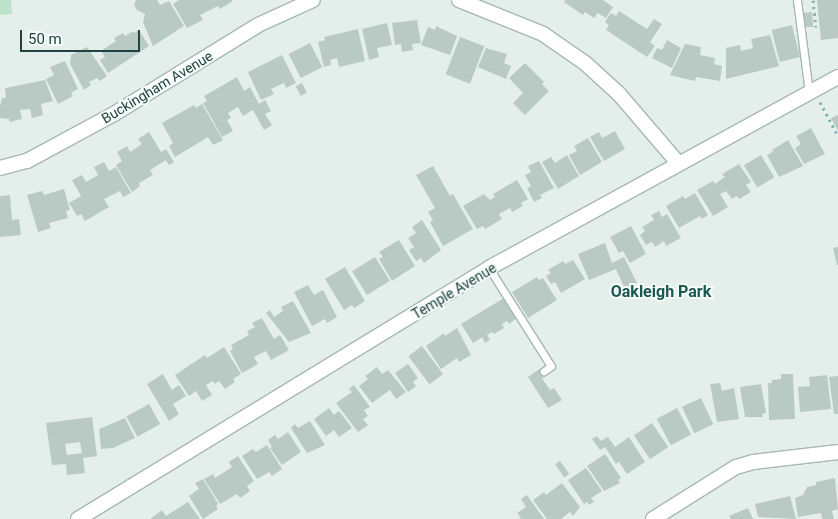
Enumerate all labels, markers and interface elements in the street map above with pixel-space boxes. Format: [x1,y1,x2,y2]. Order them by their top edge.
scale bar [22,20,142,52]
text: 50 m [28,30,62,48]
street label: Buckingham Avenue [98,47,216,127]
street label: Temple Avenue [409,259,499,323]
district label: Oakleigh Park [611,282,711,302]

